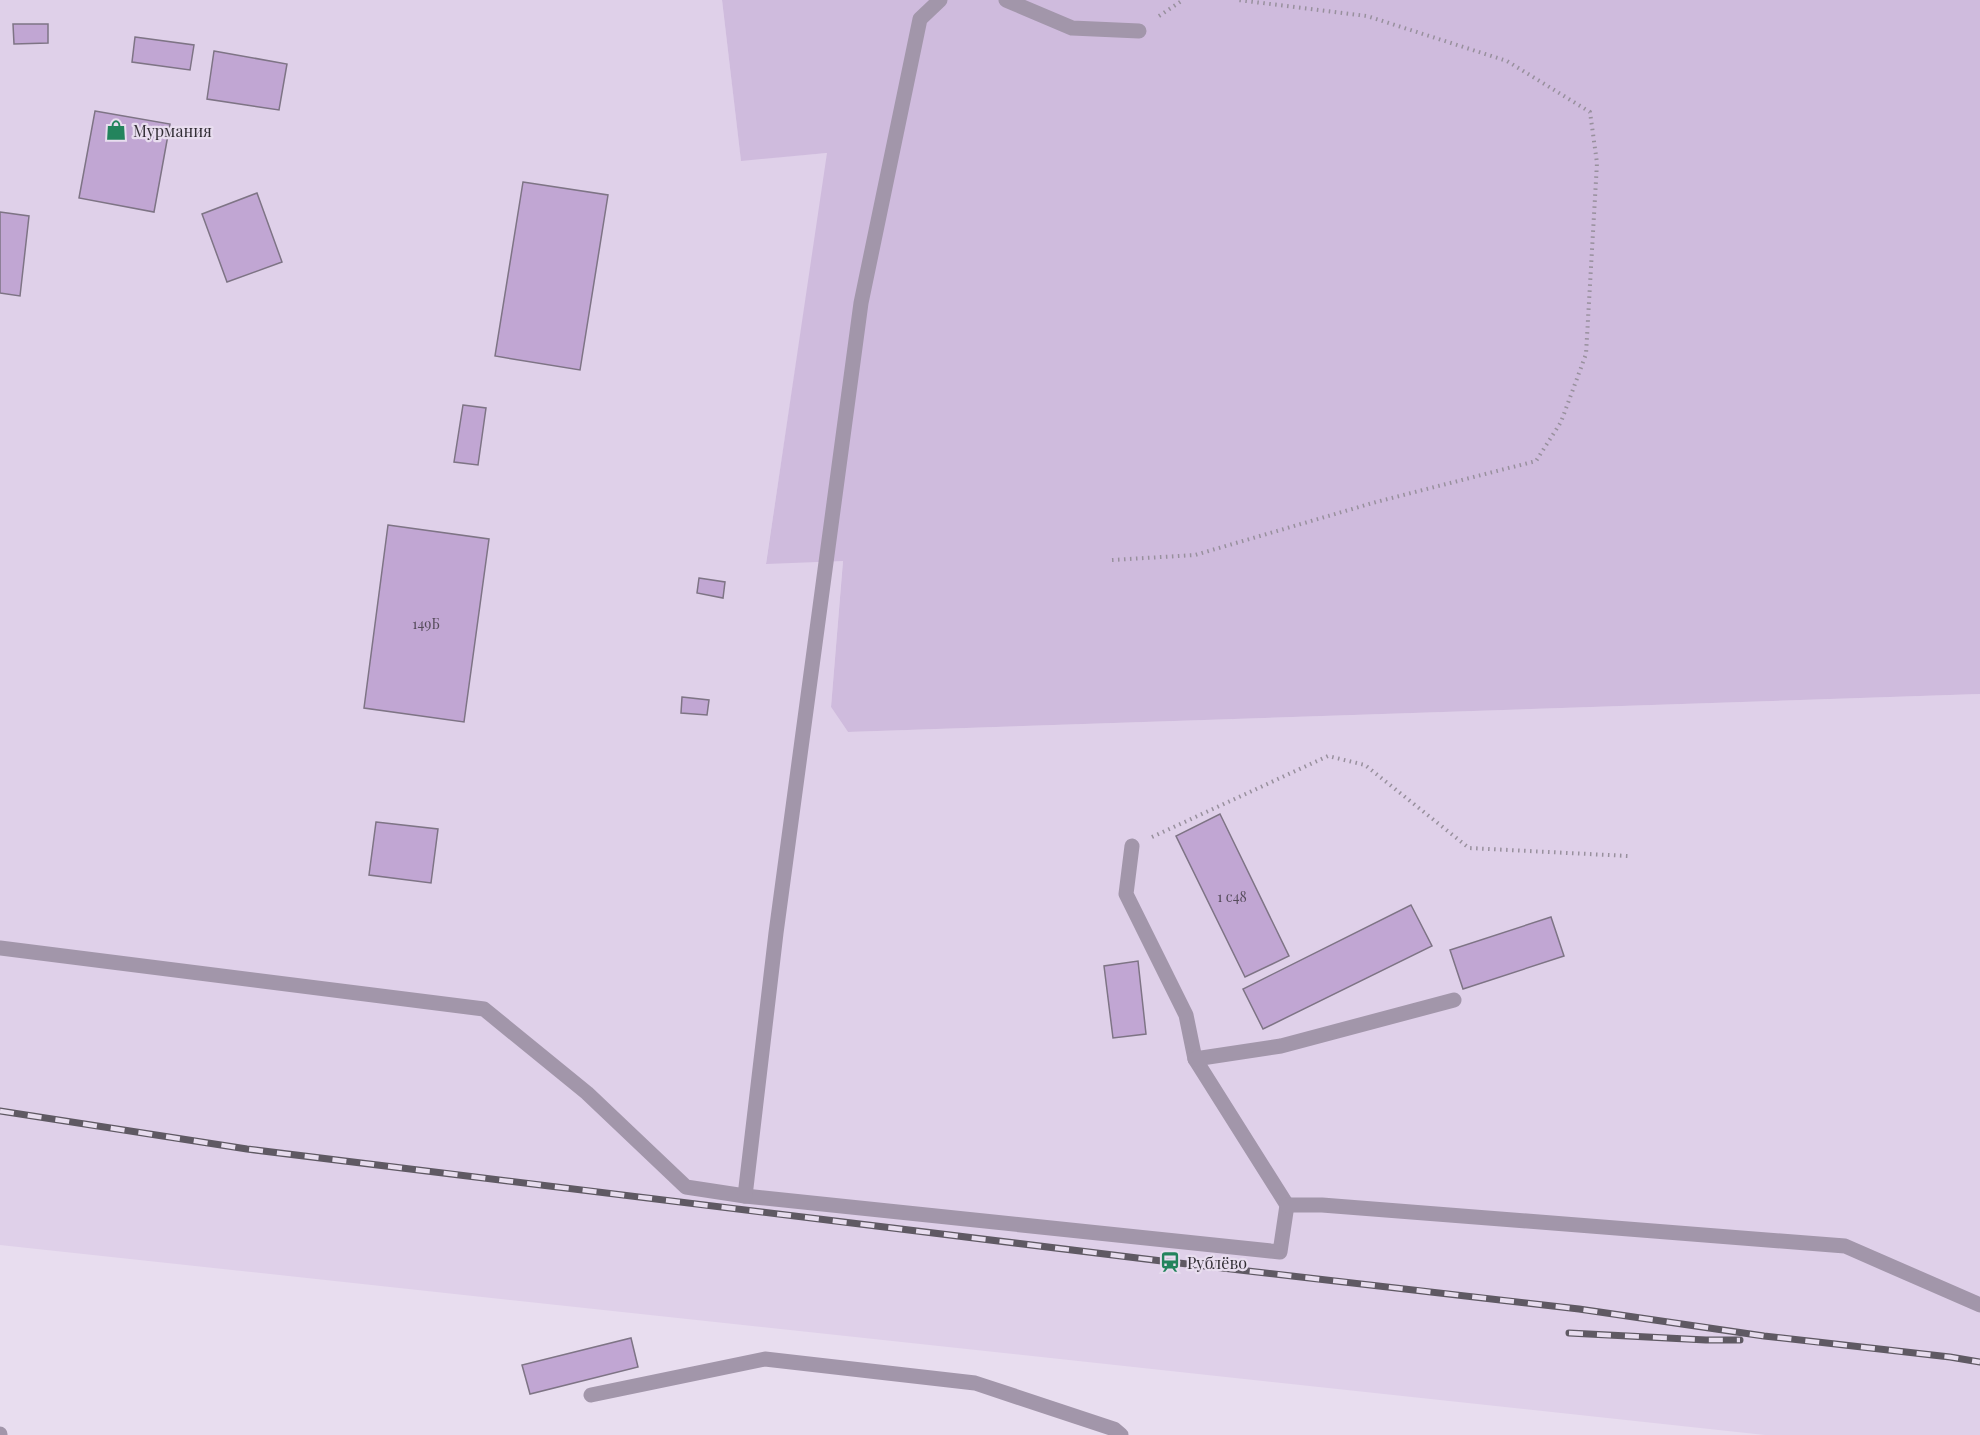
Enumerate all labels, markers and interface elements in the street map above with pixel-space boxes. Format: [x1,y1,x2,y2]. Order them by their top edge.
shop icon: Мурмания [104,118,128,142]
place label: Мурмания [133,120,212,141]
house number: 149Б [412,614,440,633]
house number: 1 с48 [1217,887,1247,906]
station icon: Рублёво [1158,1250,1182,1274]
place label: Рублёво [1187,1252,1247,1273]

